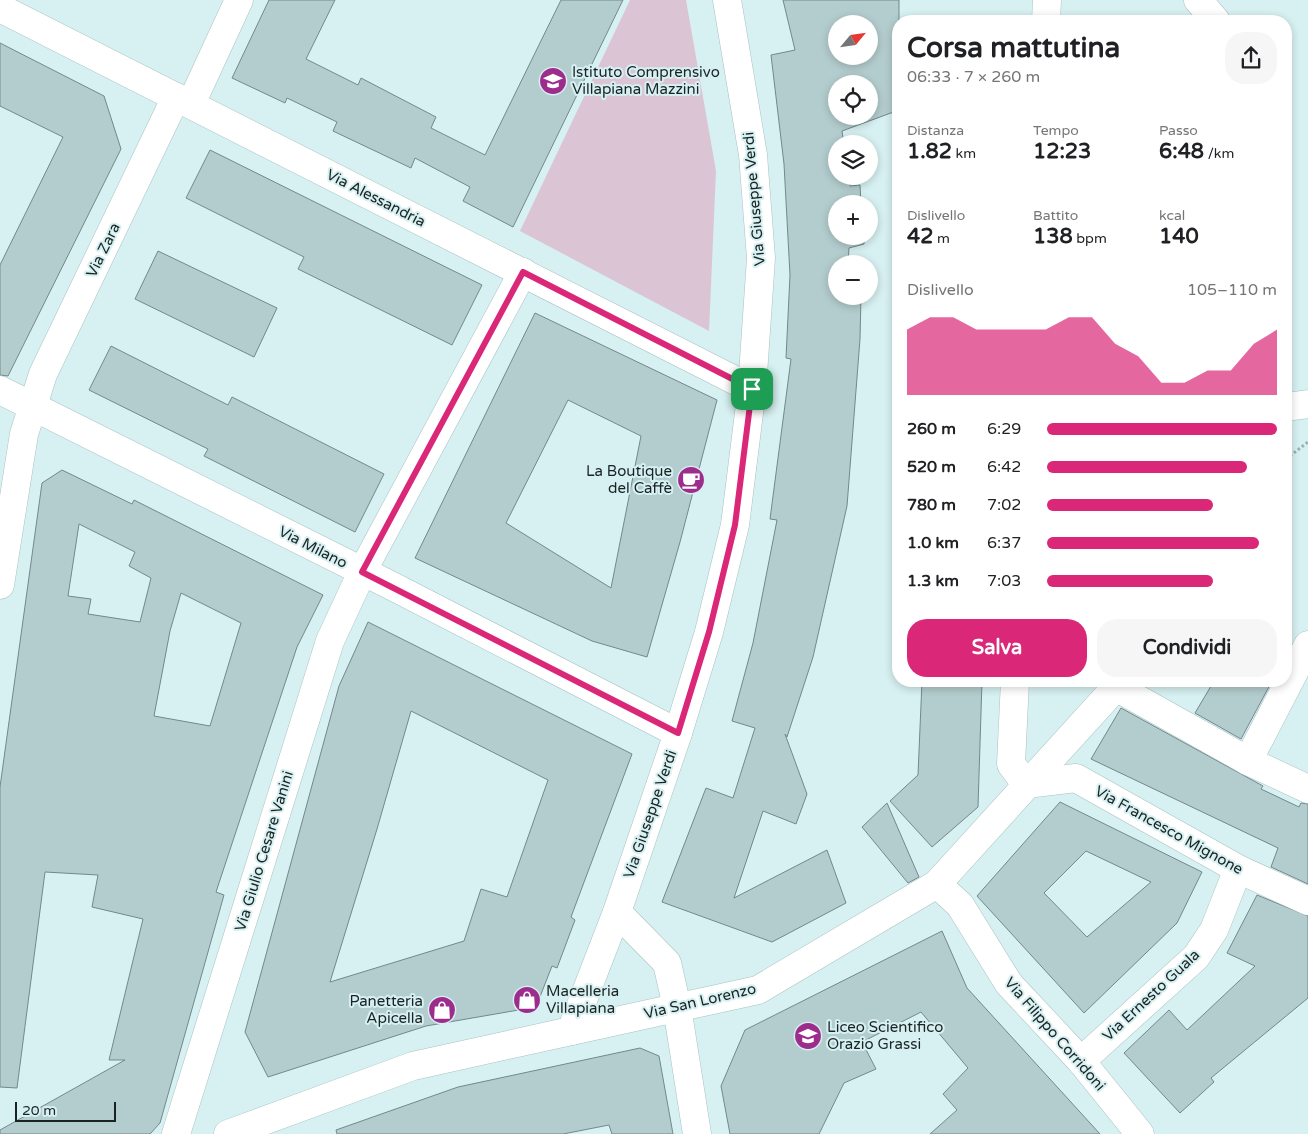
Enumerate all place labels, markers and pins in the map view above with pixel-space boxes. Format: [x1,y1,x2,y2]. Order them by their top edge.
place label: Istituto Comprensivo Villapiana Mazzini [572,63,720,98]
school or university icon: Istituto Comprensivo Villapiana Mazzini [538,66,568,96]
pin [731,368,773,410]
place label: La Boutique del Caffè [586,462,672,497]
cafe icon: La Boutique del Caffè [676,465,706,495]
place label: Macelleria Villapiana [546,982,619,1017]
shop icon: Macelleria Villapiana [512,985,542,1015]
place label: Panetteria Apicella [349,992,423,1027]
shop icon: Panetteria Apicella [427,995,457,1025]
place label: Liceo Scientifico Orazio Grassi [827,1018,943,1053]
school or university icon: Liceo Scientifico Orazio Grassi [793,1021,823,1051]

